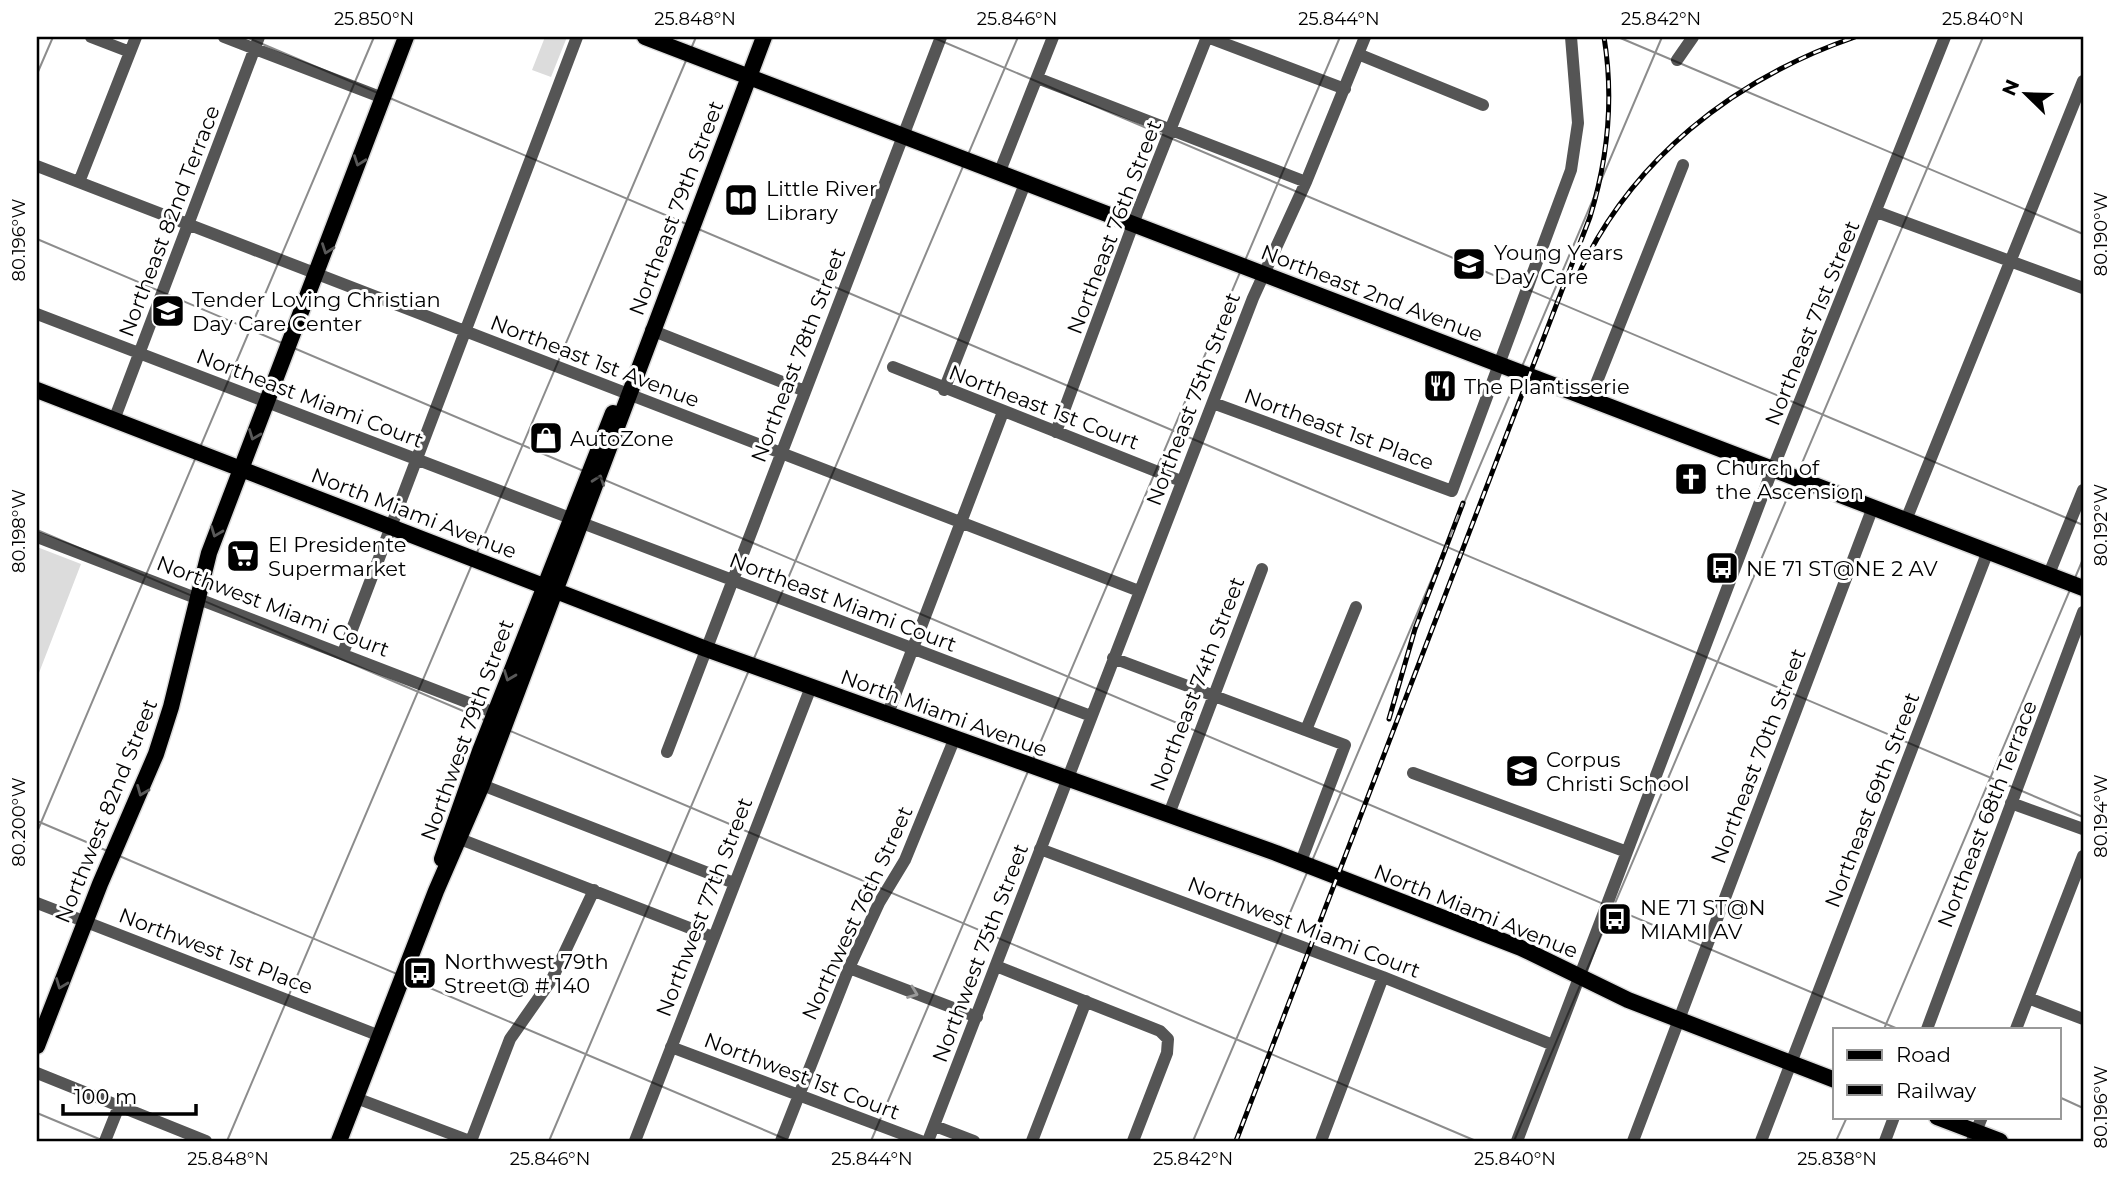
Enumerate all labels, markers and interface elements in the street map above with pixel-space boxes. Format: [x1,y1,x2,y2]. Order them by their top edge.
text: 25.850°N [334,8,414,30]
text: 25.848°N [654,8,736,30]
text: 25.846°N [977,8,1057,30]
text: 25.844°N [1298,8,1380,30]
text: 25.842°N [1621,8,1701,30]
text: 25.840°N [1942,8,2024,30]
north arrow [1990,60,2060,130]
text: N [1997,76,2024,99]
street label: Northeast 79th Street [624,97,728,319]
street label: Northeast 82nd Terrace [113,102,225,340]
street label: Northeast 76th Street [1062,116,1166,338]
one-way arrow [354,155,368,167]
place label: Little River Library [766,176,877,225]
library icon: Little River Library [722,181,760,219]
text: 80.190°W [2090,192,2112,276]
text: 80.196°W [8,199,30,281]
street label: Northeast 71st Street [1759,217,1865,429]
street label: Northeast 2nd Avenue [1257,239,1487,347]
place label: Young Years Day Care [1494,240,1623,289]
one-way arrow [321,243,335,255]
street label: Northeast 78th Street [746,244,850,466]
school or university icon: Young Years Day Care [1450,245,1488,283]
place label: Tender Loving Christian Day Care Center [192,287,441,336]
street label: Northeast 75th Street [1141,289,1245,509]
school or university icon: Tender Loving Christian Day Care Center [149,292,187,330]
street label: Northeast 1st Avenue [487,310,703,412]
street label: Northeast Miami Court [193,343,427,453]
street label: Northeast 1st Court [945,359,1143,455]
restaurant icon: The Plantisserie [1421,367,1459,405]
place label: The Plantisserie [1464,374,1630,399]
street label: Northeast 1st Place [1241,383,1437,475]
shop icon: AutoZone [527,419,565,457]
place label: AutoZone [570,426,674,451]
one-way arrow [248,429,262,441]
place label: Church of the Ascension [1716,455,1864,504]
church icon: Church of the Ascension [1672,460,1710,498]
street label: North Miami Avenue [308,462,520,564]
one-way arrow [590,475,604,487]
text: 80.192°W [2090,484,2112,566]
text: 80.198°W [8,489,30,573]
one-way arrow [211,525,225,537]
place label: El Presidente Supermarket [268,532,406,581]
supermarket icon: El Presidente Supermarket [224,537,262,575]
street label: Northeast Miami Court [726,547,960,657]
bus stop icon: NE 71 ST@NE 2 AV [1703,549,1741,587]
street label: Northwest Miami Court [153,550,393,662]
place label: NE 71 ST@NE 2 AV [1746,556,1938,581]
street label: Northeast 74th Street [1145,573,1249,795]
street label: Northwest 79th Street [415,616,519,844]
street label: Northeast 70th Street [1705,645,1811,867]
street label: North Miami Avenue [837,664,1051,762]
one-way arrow [503,670,517,682]
street label: Northeast 69th Street [1819,689,1925,911]
street label: Northwest 82nd Street [50,695,162,927]
street label: Northeast 68th Terrace [1932,697,2042,931]
place label: Corpus Christi School [1546,747,1690,796]
school or university icon: Corpus Christi School [1503,752,1541,790]
text: 80.194°W [2090,774,2112,858]
text: 80.200°W [8,777,30,867]
one-way arrow [136,784,150,796]
street label: Northwest 77th Street [651,794,757,1020]
street label: Northwest 76th Street [796,802,918,1024]
street label: Northwest 75th Street [927,840,1033,1066]
street label: North Miami Avenue [1370,859,1582,963]
street label: Northwest Miami Court [1184,871,1424,983]
place label: NE 71 ST@N MIAMI AV [1640,895,1766,944]
bus stop icon: NE 71 ST@N MIAMI AV [1596,900,1634,938]
street label: Northwest 1st Place [115,902,317,1000]
place label: Northwest 79th Street@ # 140 [444,949,609,998]
bus stop icon: Northwest 79th Street@ # 140 [401,954,439,992]
one-way arrow [55,977,69,989]
one-way arrow [907,984,919,998]
street label: Northwest 1st Court [701,1027,903,1125]
legend [1833,1028,2060,1118]
text: Road [1896,1042,1951,1067]
text: 80.196°W [2090,1066,2112,1148]
scale bar [63,1073,196,1117]
text: Railway [1896,1078,1977,1103]
text: 100 m [74,1084,137,1109]
text: 25.848°N [187,1148,269,1170]
text: 25.846°N [510,1148,590,1170]
text: 25.844°N [831,1148,913,1170]
text: 25.842°N [1153,1148,1233,1170]
text: 25.840°N [1474,1148,1556,1170]
text: 25.838°N [1797,1148,1877,1170]

